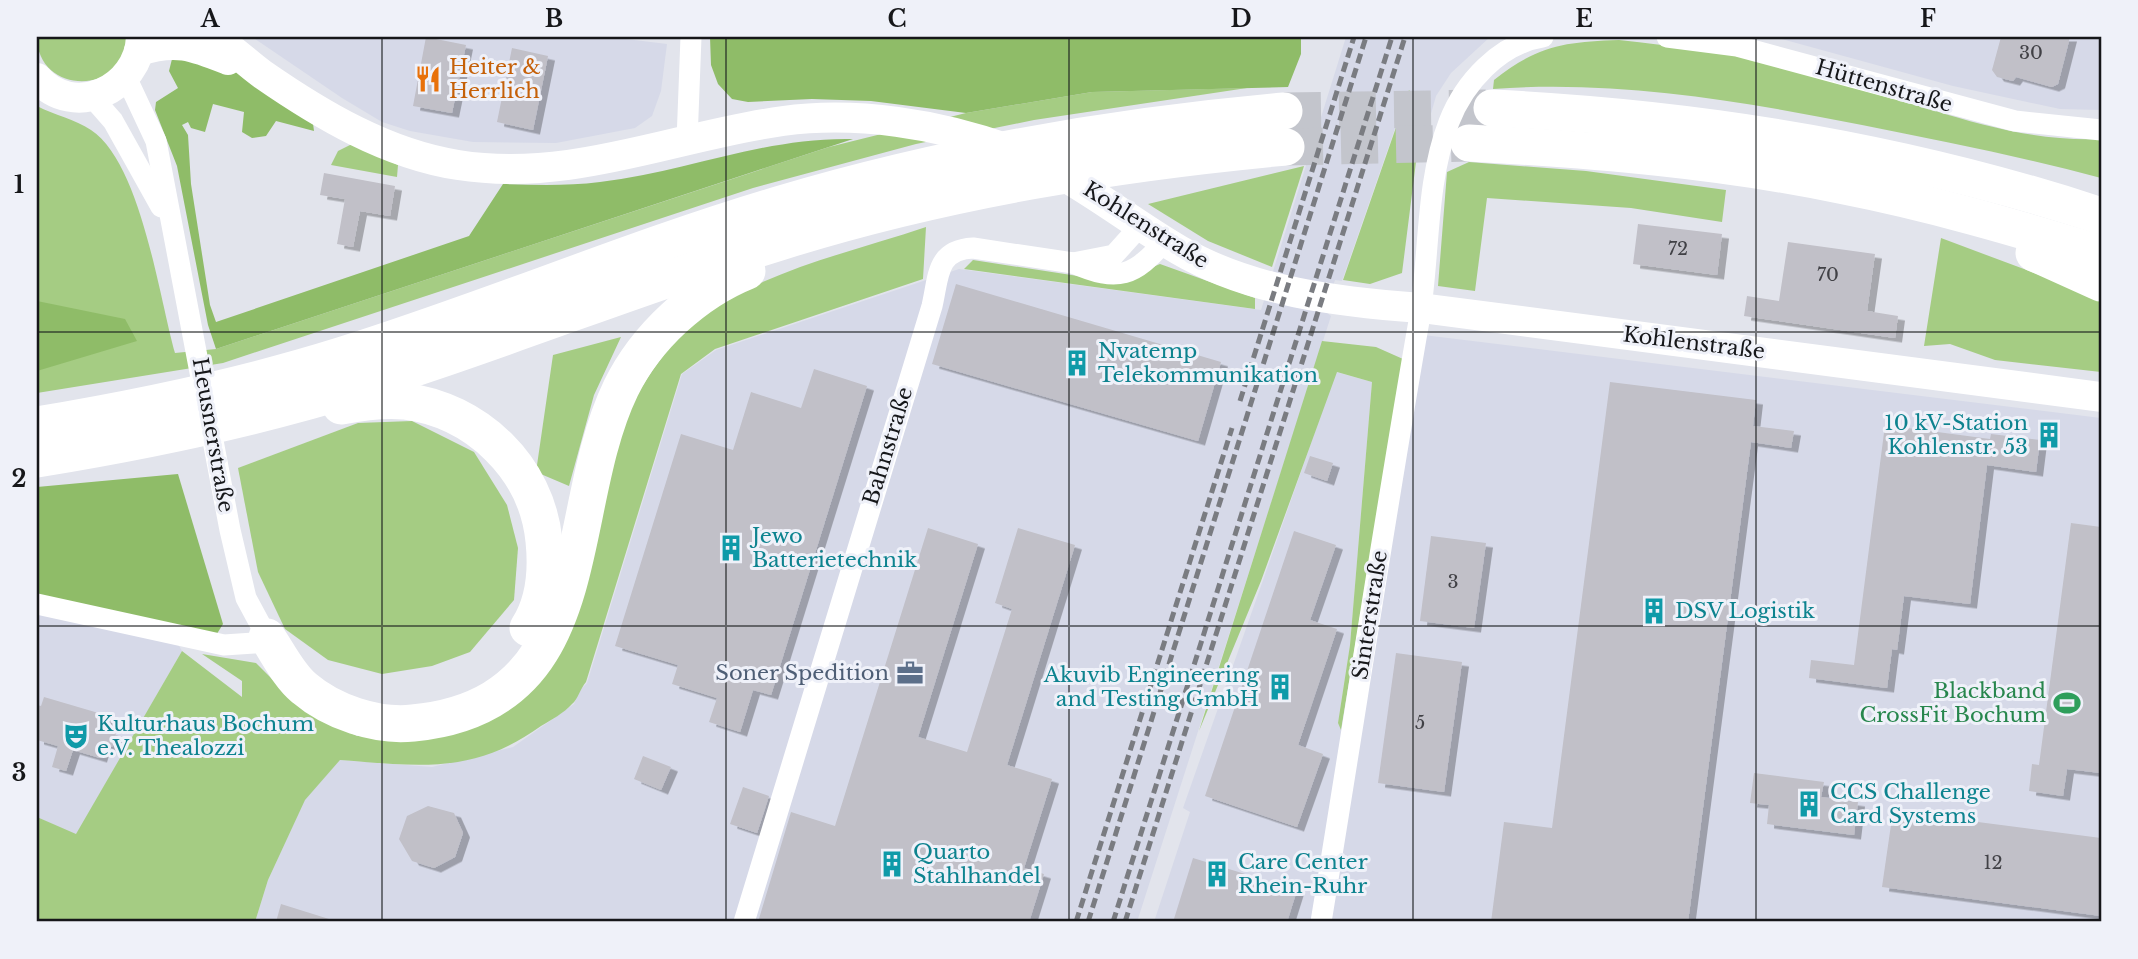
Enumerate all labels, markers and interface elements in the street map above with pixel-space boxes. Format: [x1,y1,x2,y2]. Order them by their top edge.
text: A [200,5,221,33]
text: B [545,5,563,33]
text: C [888,5,906,33]
text: D [1230,5,1252,33]
text: E [1575,5,1593,33]
text: F [1920,5,1936,33]
house number: 30 [2019,42,2043,64]
place label: Heiter & Herrlich [449,54,541,104]
street label: Hüttenstraße [1813,54,1955,118]
restaurant icon: Heiter & Herrlich [413,64,443,94]
text: 1 [14,171,24,199]
street label: Kohlenstraße [1079,176,1213,274]
house number: 72 [1668,238,1688,260]
house number: 70 [1817,264,1839,286]
street label: Kohlenstraße [1622,321,1766,365]
place label: Nvatemp Telekommunikation [1098,338,1318,388]
building icon: Nvatemp Telekommunikation [1062,348,1092,378]
street label: Heusnerstraße [187,356,239,514]
street label: Bahnstraße [858,384,918,508]
place label: 10 kV-Station Kohlenstr. 53 [1884,410,2028,460]
building icon: 10 kV-Station Kohlenstr. 53 [2034,420,2064,450]
text: 2 [12,465,26,493]
place label: Jewo Batterietechnik [749,523,917,573]
building icon: Jewo Batterietechnik [716,533,746,563]
street label: Sinterstraße [1347,548,1393,682]
house number: 3 [1447,571,1459,593]
building icon: DSV Logistik [1639,596,1669,626]
place label: DSV Logistik [1675,598,1815,624]
office icon: Soner Spedition [895,658,925,688]
place label: Soner Spedition [715,660,889,686]
place label: Akuvib Engineering and Testing GmbH [1043,662,1259,712]
building icon: Akuvib Engineering and Testing GmbH [1265,672,1295,702]
place label: Blackband CrossFit Bochum [1859,678,2046,728]
sports icon: Blackband CrossFit Bochum [2052,688,2082,718]
place label: Kulturhaus Bochum e.V. Thealozzi [97,711,314,761]
house number: 5 [1415,712,1425,734]
theatre icon: Kulturhaus Bochum e.V. Thealozzi [61,721,91,751]
text: 3 [12,759,26,787]
place label: CCS Challenge Card Systems [1830,779,1991,829]
building icon: CCS Challenge Card Systems [1794,789,1824,819]
place label: Quarto Stahlhandel [913,839,1041,889]
building icon: Quarto Stahlhandel [877,849,907,879]
place label: Care Center Rhein-Ruhr [1238,849,1368,899]
house number: 12 [1983,852,2003,874]
building icon: Care Center Rhein-Ruhr [1202,859,1232,889]

